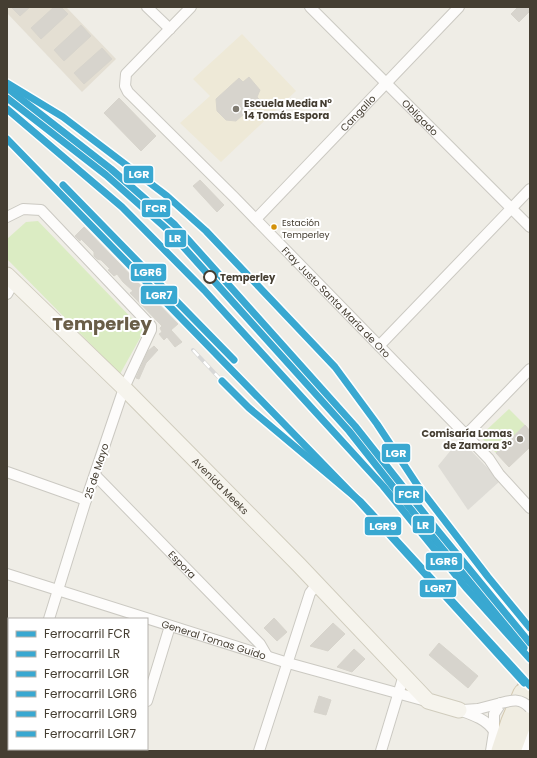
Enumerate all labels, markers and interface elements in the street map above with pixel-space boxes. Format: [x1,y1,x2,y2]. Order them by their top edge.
street label: Cangallo [337,91,379,135]
place label: Escuela Media N° 14 Tomás Espora [244,96,332,123]
street label: Obligado [398,96,442,139]
marker: Escuela Media N° 14 Tomás Espora [231,104,241,114]
line badge: LGR [123,165,154,184]
text: LGR [129,166,149,182]
line badge: FCR [141,199,171,218]
text: FCR [145,200,167,216]
place label: Estación Temperley [282,217,330,241]
marker: Estación Temperley [269,222,279,232]
line badge: LR [164,229,187,248]
text: LR [169,230,181,246]
street label: Fray Justo Santa María de Oro [278,243,394,361]
line badge: LGR6 [130,263,167,282]
text: LGR6 [134,264,162,280]
marker: Temperley [203,270,217,284]
place label: Temperley [220,270,276,285]
line badge: LGR7 [140,285,178,305]
text: LGR7 [146,287,172,303]
district label: Temperley [52,311,152,336]
place label: Comisaría Lomas de Zamora 3° [422,426,512,453]
marker: Comisaría Lomas de Zamora 3° [515,434,525,444]
street label: 25 de Mayo [80,441,113,501]
line badge: LGR [381,443,411,463]
text: LGR [386,445,406,461]
street label: Avenida Meeks [188,454,252,518]
line badge: FCR [394,485,424,504]
text: FCR [398,486,420,502]
line badge: LR [412,515,435,534]
line badge: LGR9 [364,516,402,536]
text: LR [417,517,429,533]
text: LGR9 [369,518,397,534]
street label: Espora [165,547,199,582]
line badge: LGR6 [425,552,463,571]
text: LGR6 [430,553,458,569]
line badge: LGR7 [419,579,457,598]
text: LGR7 [425,580,451,596]
street label: General Tomas Guido [160,616,268,664]
legend [8,618,148,750]
text: Ferrocarril FCR [44,625,130,642]
text: Ferrocarril LR [44,645,120,662]
text: Ferrocarril LGR [44,665,129,682]
text: Ferrocarril LGR6 [44,685,137,702]
text: Ferrocarril LGR9 [44,705,137,722]
text: Ferrocarril LGR7 [44,725,136,742]

